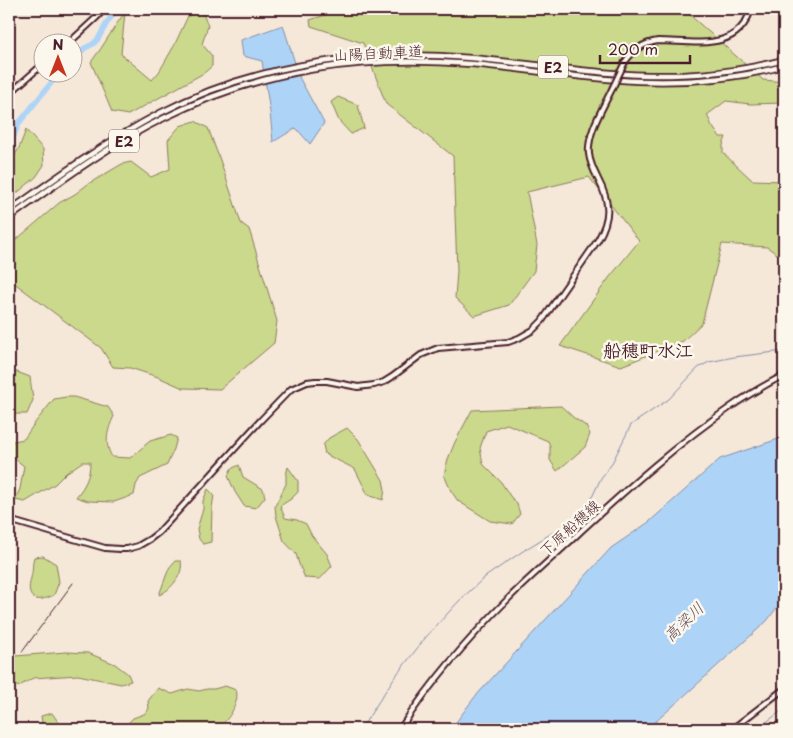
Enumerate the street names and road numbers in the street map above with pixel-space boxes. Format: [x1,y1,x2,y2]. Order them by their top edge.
street label: 山陽自動車道 [332,38,424,66]
road number: E2 [538,56,568,78]
road number: E2 [109,130,139,152]
street label: 下原船穂線 [533,493,605,561]

